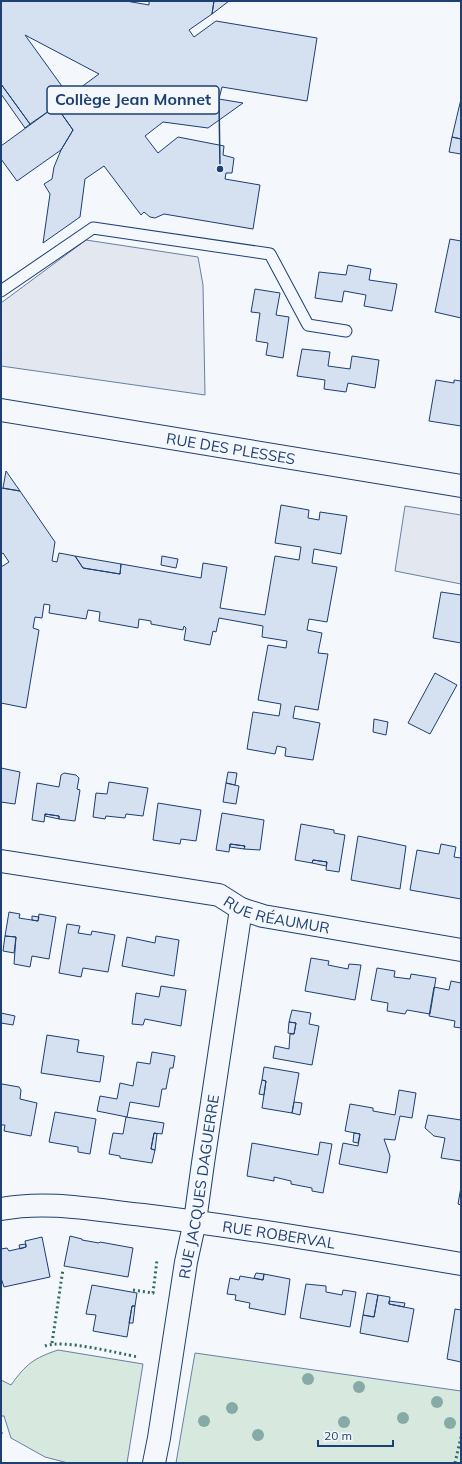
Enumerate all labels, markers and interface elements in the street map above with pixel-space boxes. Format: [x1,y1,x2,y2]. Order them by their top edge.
callout: Collège Jean Monnet [47,86,219,114]
text: Collège Jean Monnet [55,89,211,109]
street label: RUE DES PLESSES [165,428,297,468]
street label: RUE RÉAUMUR [220,891,331,937]
street label: RUE JACQUES DAGUERRE [174,1093,223,1280]
street label: RUE ROBERVAL [221,1216,337,1252]
scale bar [318,1422,393,1448]
text: 20 m [324,1428,352,1443]

